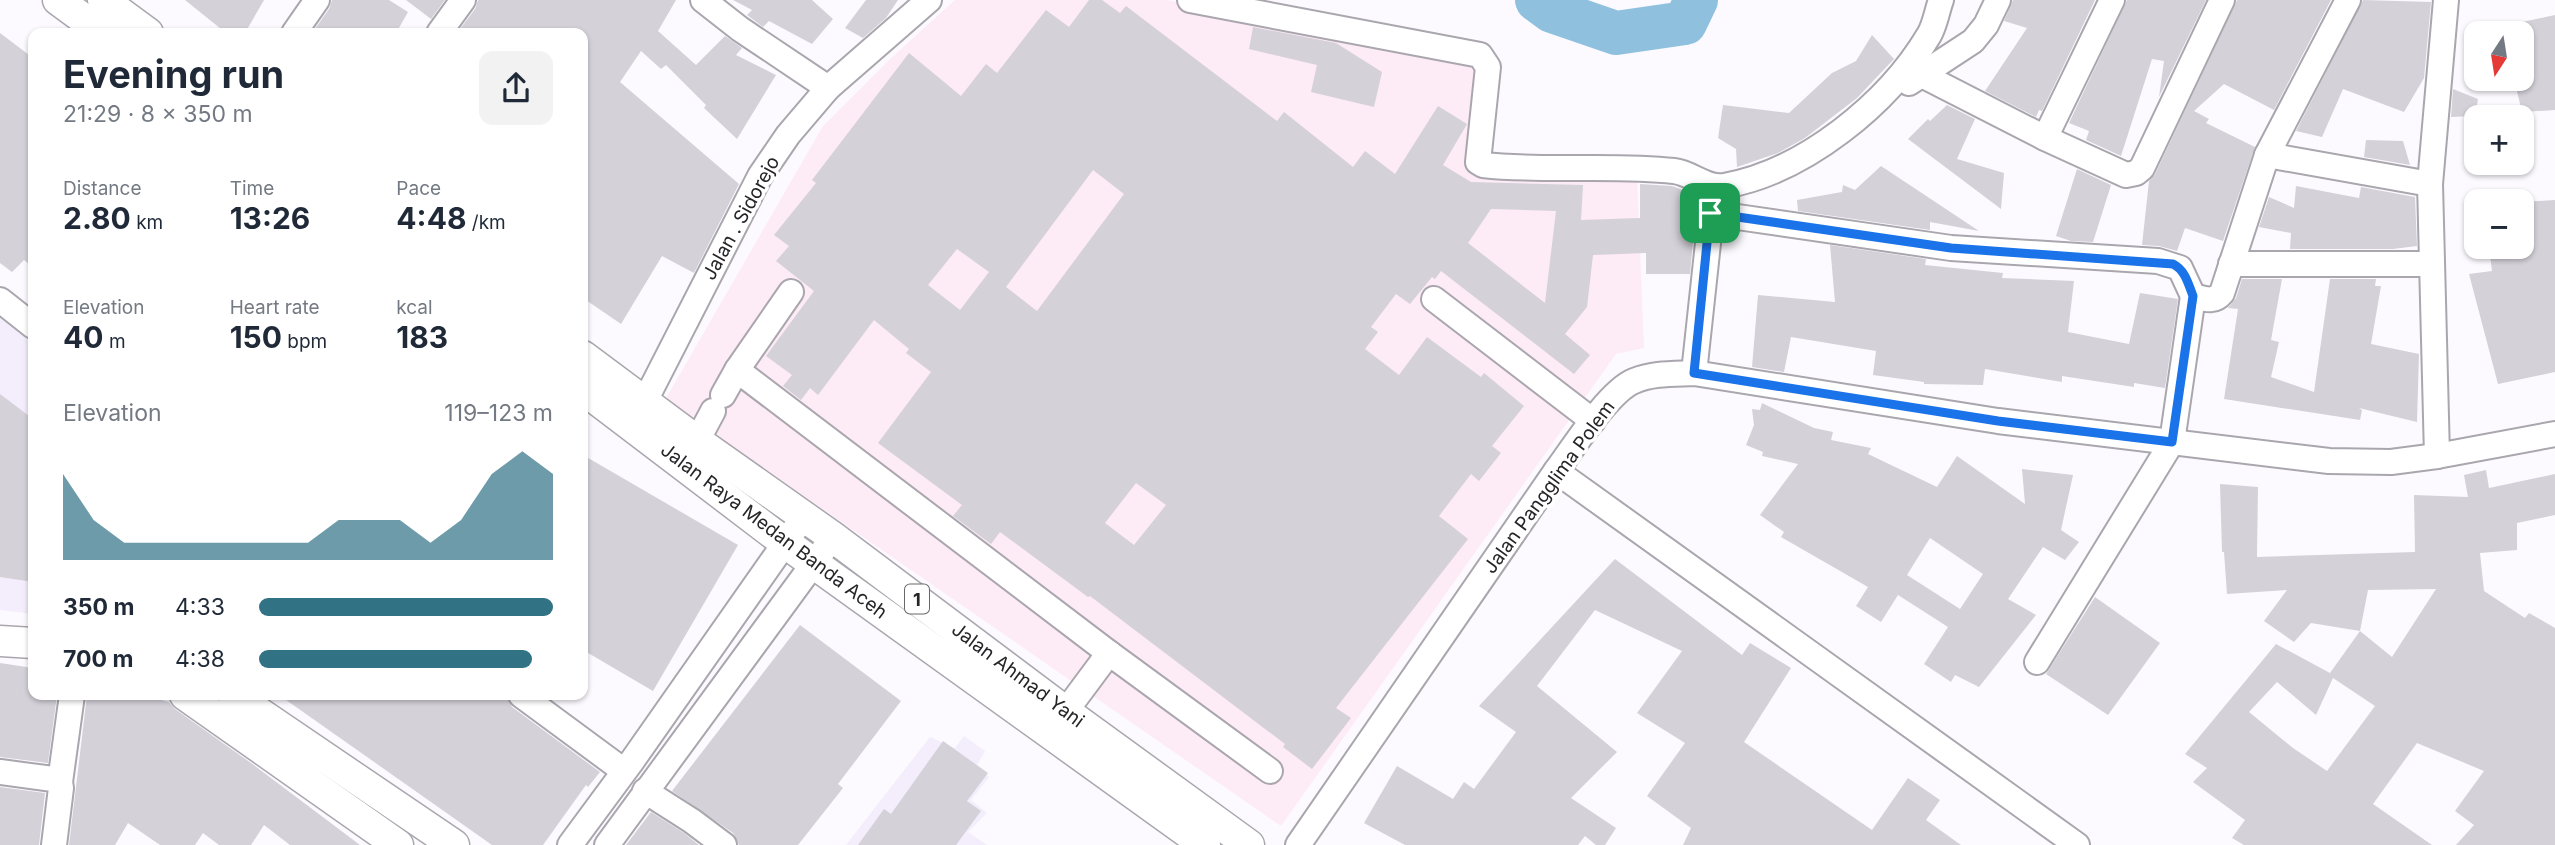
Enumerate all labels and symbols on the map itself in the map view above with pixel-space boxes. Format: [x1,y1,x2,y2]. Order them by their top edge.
north arrow [2464,21,2534,91]
street label: Jalan . Sidorejo [698,152,784,284]
pin [1680,183,1740,243]
street label: Jalan Pangglima Polem [1478,396,1620,578]
street label: Jalan Raya Medan Banda Aceh [656,438,892,624]
road number: 1 [905,584,929,614]
street label: Jalan Ahmad Yani [947,618,1089,732]

